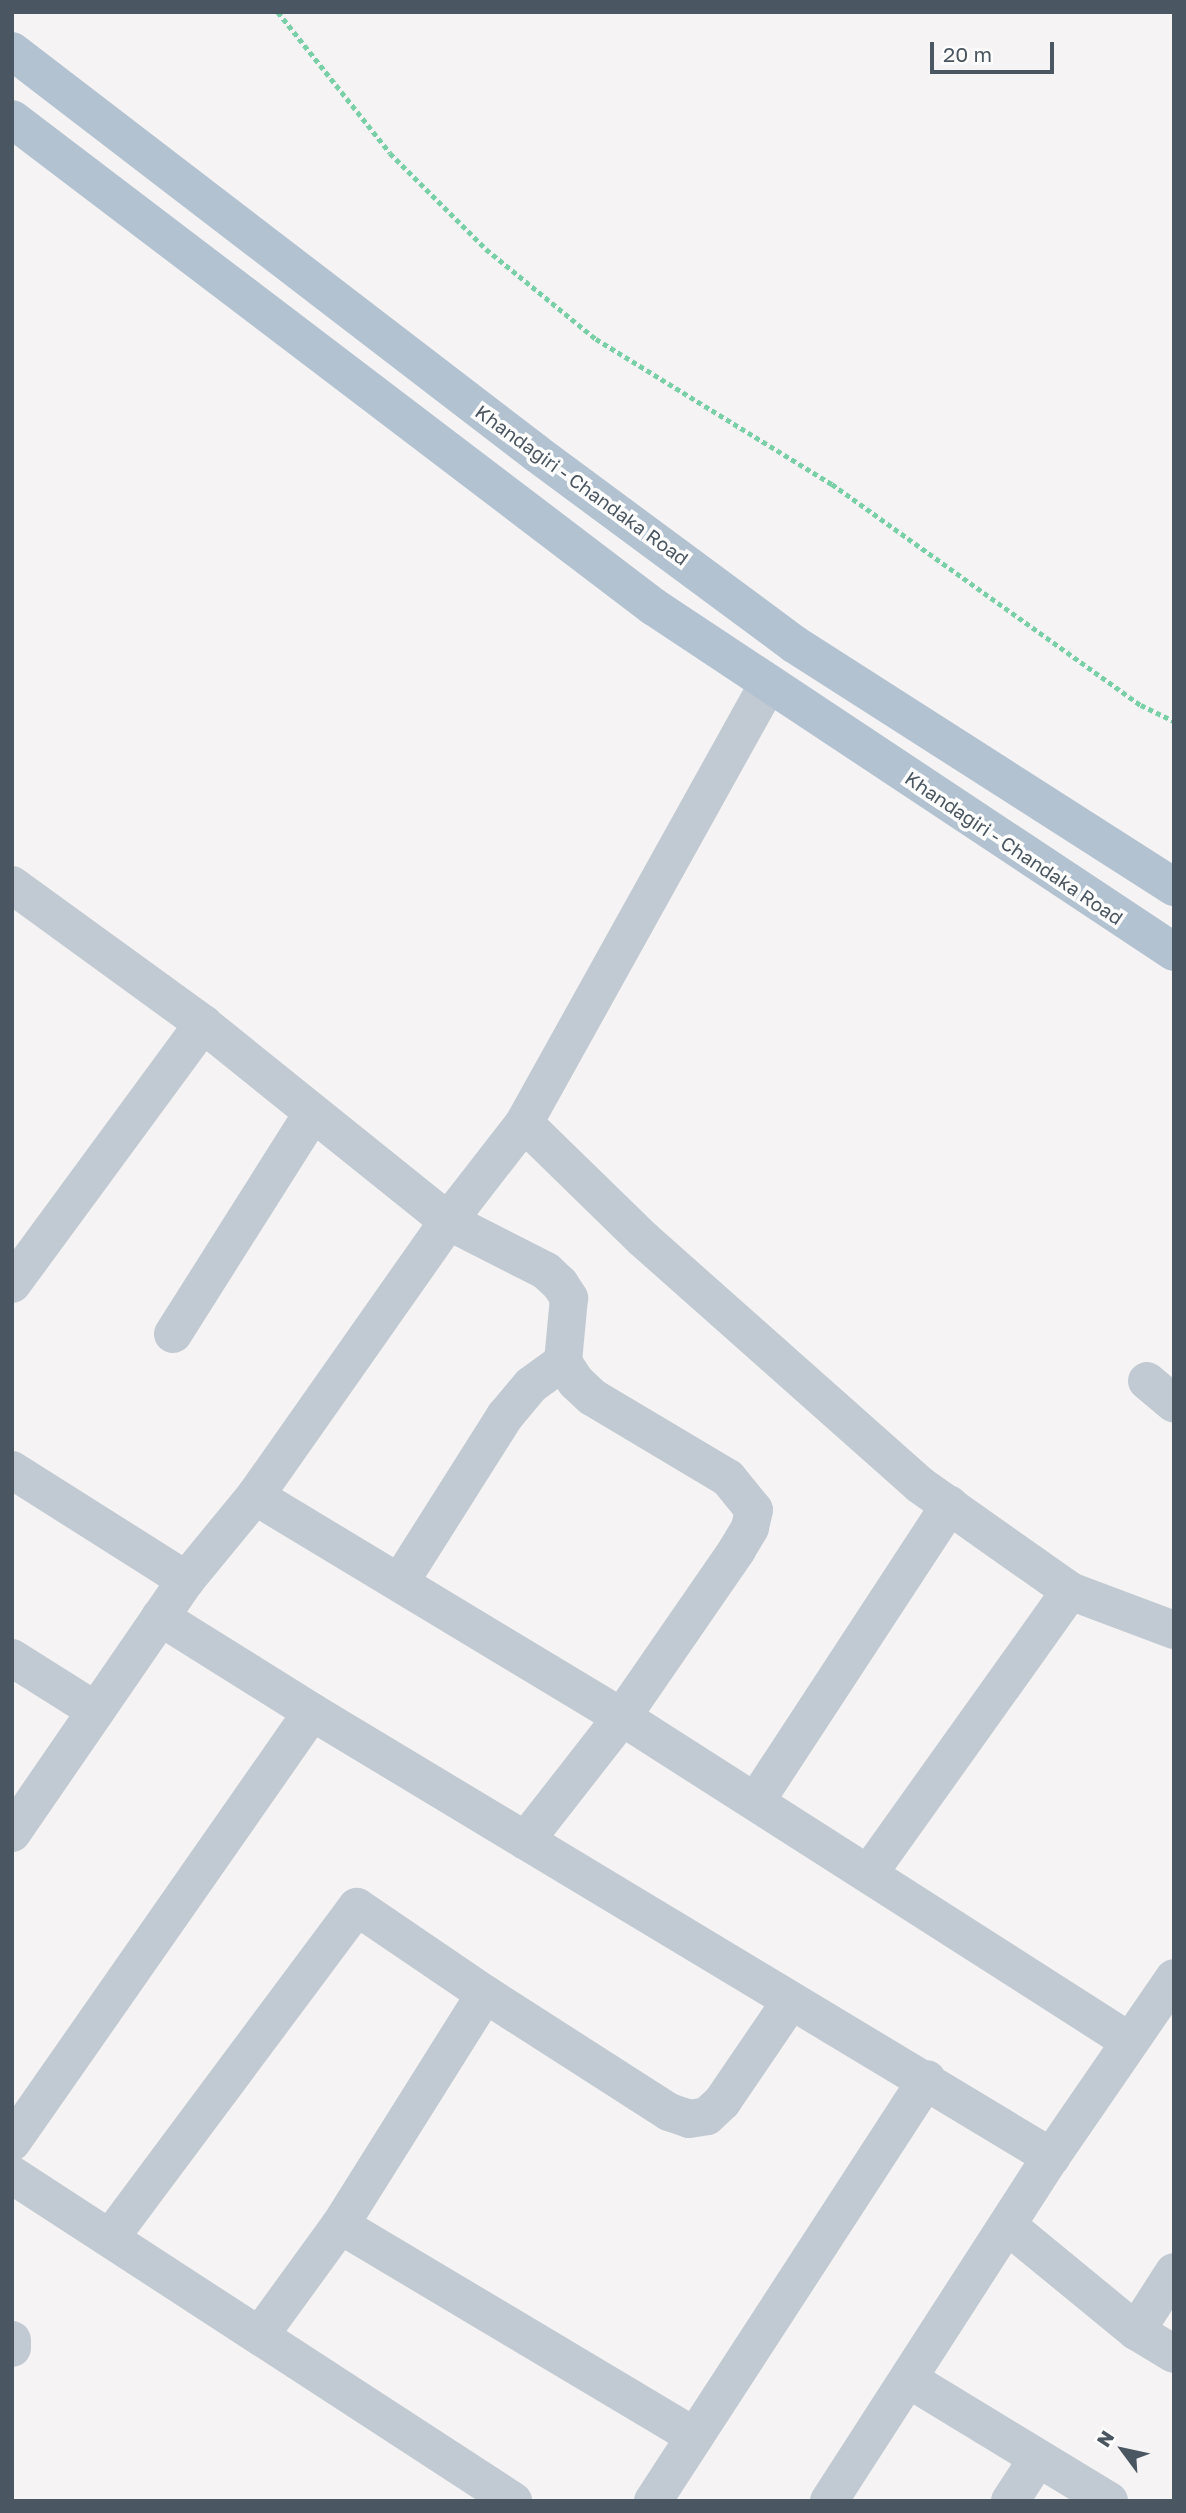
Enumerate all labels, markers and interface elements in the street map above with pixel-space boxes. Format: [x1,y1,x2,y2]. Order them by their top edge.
scale bar [934,28,1058,72]
text: 20 m [943,41,992,67]
street label: Khandagiri - Chandaka Road [471,400,693,570]
street label: Khandagiri - Chandaka Road [901,767,1127,929]
north arrow [1088,2415,1158,2485]
text: N [1091,2426,1119,2451]

